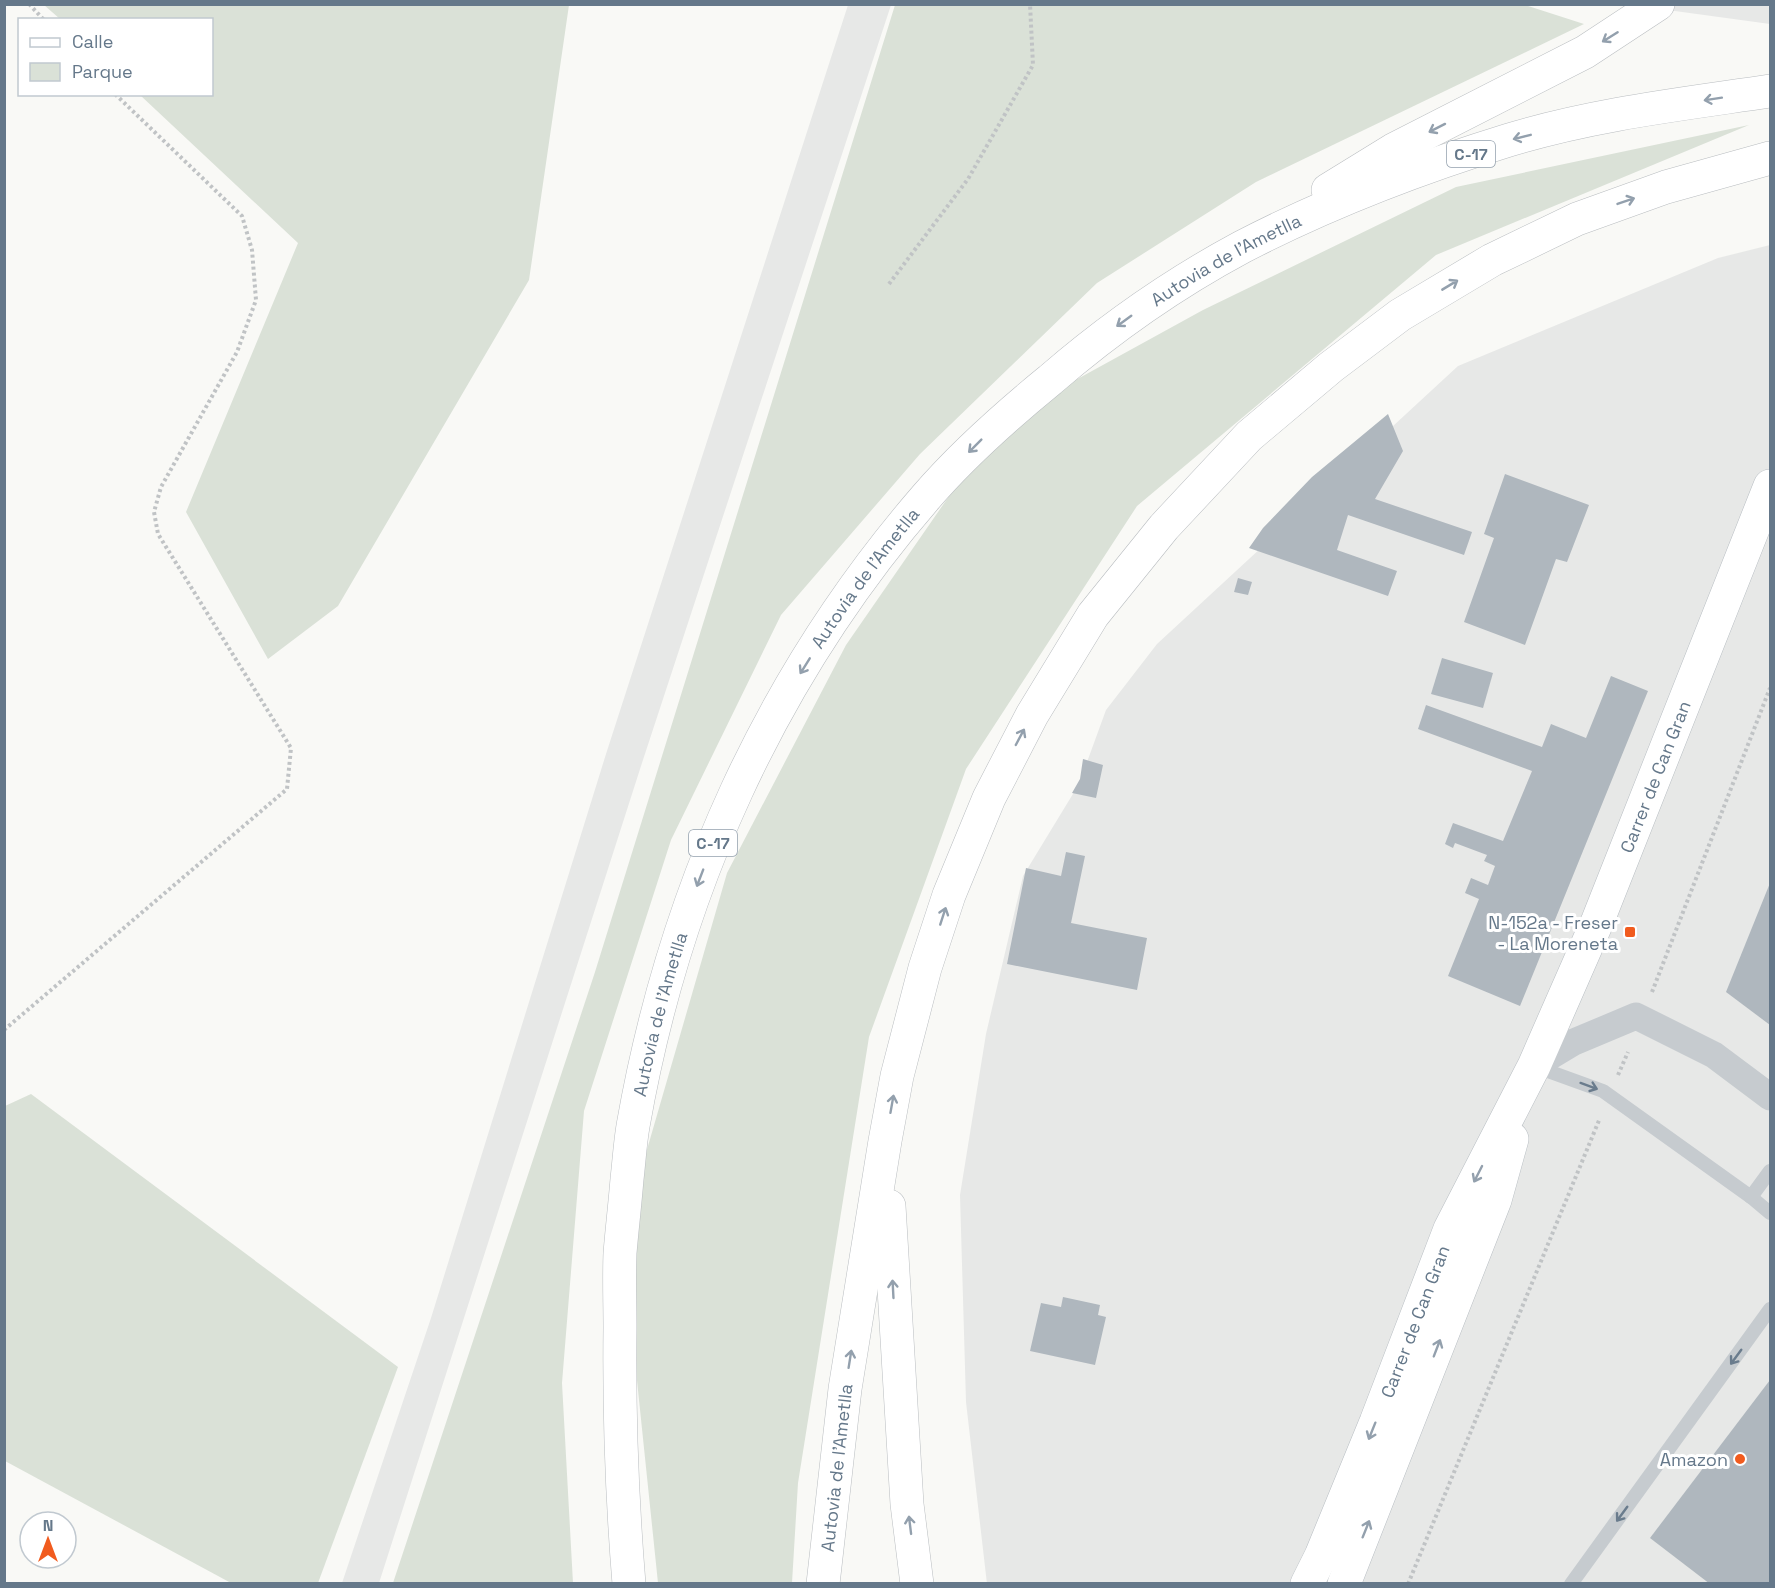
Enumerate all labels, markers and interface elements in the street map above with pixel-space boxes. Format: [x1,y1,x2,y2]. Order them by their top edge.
legend [18,18,213,96]
text: Calle [72,30,113,53]
one-way arrow [1602,31,1618,43]
text: Parque [72,60,133,83]
one-way arrow [1703,94,1723,105]
one-way arrow [1428,122,1446,134]
one-way arrow [1512,132,1531,144]
road number: C-17 [1447,141,1495,167]
one-way arrow [1616,195,1635,206]
street label: Autovia de l'Ametlla [1146,208,1305,311]
one-way arrow [1441,278,1458,290]
one-way arrow [1117,315,1133,327]
one-way arrow [968,439,983,454]
street label: Autovia de l'Ametlla [805,502,924,652]
one-way arrow [798,657,810,674]
street label: Carrer de Can Gran [1614,697,1695,856]
one-way arrow [1015,729,1026,747]
road number: C-17 [689,830,737,856]
one-way arrow [694,868,705,887]
one-way arrow [938,907,949,926]
place label: N-152a - Freser - La Moreneta [1488,911,1618,955]
marker: N-152a - Freser - La Moreneta [1623,925,1637,939]
street label: Autovia de l'Ametlla [627,929,692,1098]
one-way arrow [1579,1081,1598,1092]
one-way arrow [886,1095,897,1114]
one-way arrow [1472,1164,1484,1182]
street label: Carrer de Can Gran [1375,1242,1454,1401]
one-way arrow [888,1280,899,1300]
one-way arrow [1432,1339,1443,1358]
one-way arrow [1730,1348,1742,1364]
one-way arrow [845,1349,856,1369]
street label: Autovia de l'Ametlla [815,1382,857,1553]
one-way arrow [1366,1422,1377,1440]
place label: Amazon [1660,1448,1728,1471]
marker: Amazon [1733,1452,1747,1466]
one-way arrow [1615,1506,1628,1522]
north arrow [18,1510,78,1570]
text: N [43,1515,53,1536]
one-way arrow [904,1516,915,1536]
one-way arrow [1361,1521,1372,1539]

